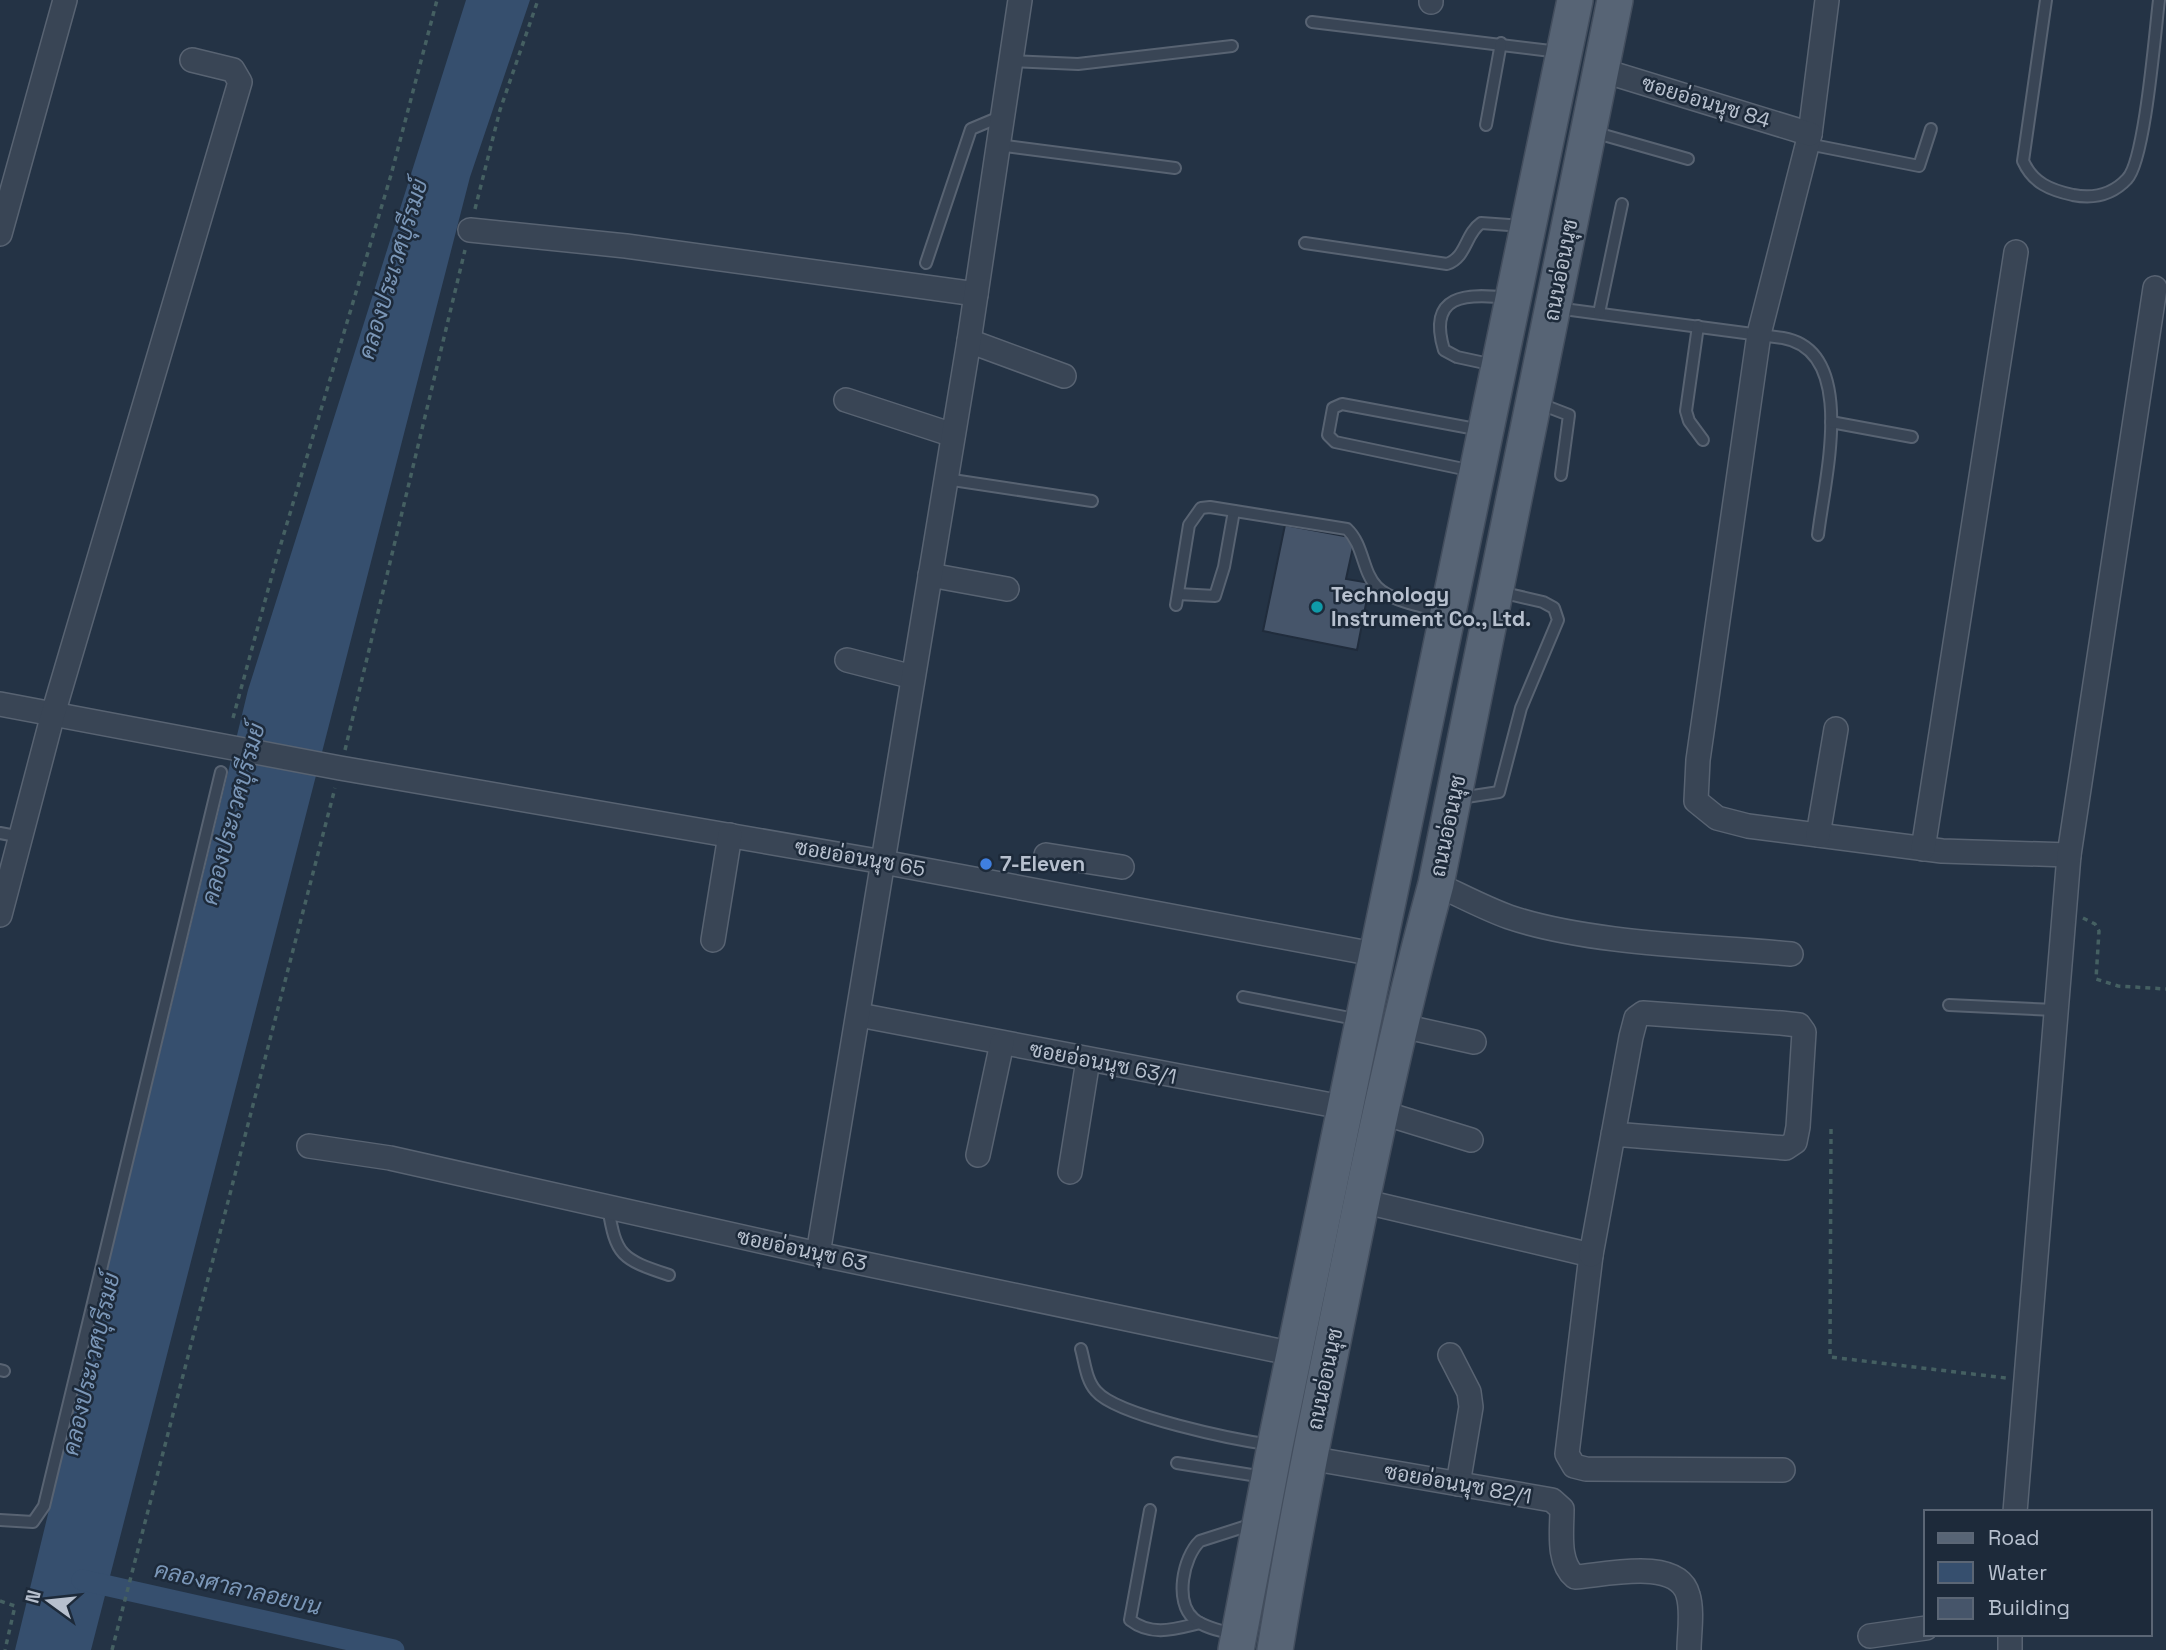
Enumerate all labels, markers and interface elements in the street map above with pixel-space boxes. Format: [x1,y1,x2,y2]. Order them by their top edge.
street label: ซอยอ่อนนุช 84 [1638,69,1774,135]
water label: คลองประเวศบุรีรมย์ [350,172,436,363]
street label: ถนนอ่อนนุช [1537,217,1585,323]
place label: Technology Instrument Co., Ltd. [1331,581,1531,632]
marker: Technology Instrument Co., Ltd. [1309,599,1325,615]
water label: คลองประเวศบุรีรมย์ [193,717,273,908]
street label: ถนนอ่อนนุช [1424,773,1472,879]
street label: ซอยอ่อนนุช 65 [792,833,928,883]
place label: 7-Eleven [1000,850,1085,877]
marker: 7-Eleven [978,856,994,872]
street label: ซอยอ่อนนุช 63/1 [1027,1035,1179,1091]
street label: ซอยอ่อนนุช 63 [734,1223,870,1277]
water label: คลองประเวศบุรีรมย์ [54,1266,128,1459]
street label: ถนนอ่อนนุช [1301,1326,1349,1432]
street label: ซอยอ่อนนุช 82/1 [1382,1457,1534,1511]
legend [1924,1510,2152,1636]
text: Road [1988,1524,2040,1551]
water label: คลองศาลาลอยบน [152,1554,325,1622]
text: Water [1988,1559,2047,1586]
north arrow [14,1566,84,1636]
text: N [19,1587,47,1606]
text: Building [1988,1594,2070,1621]

